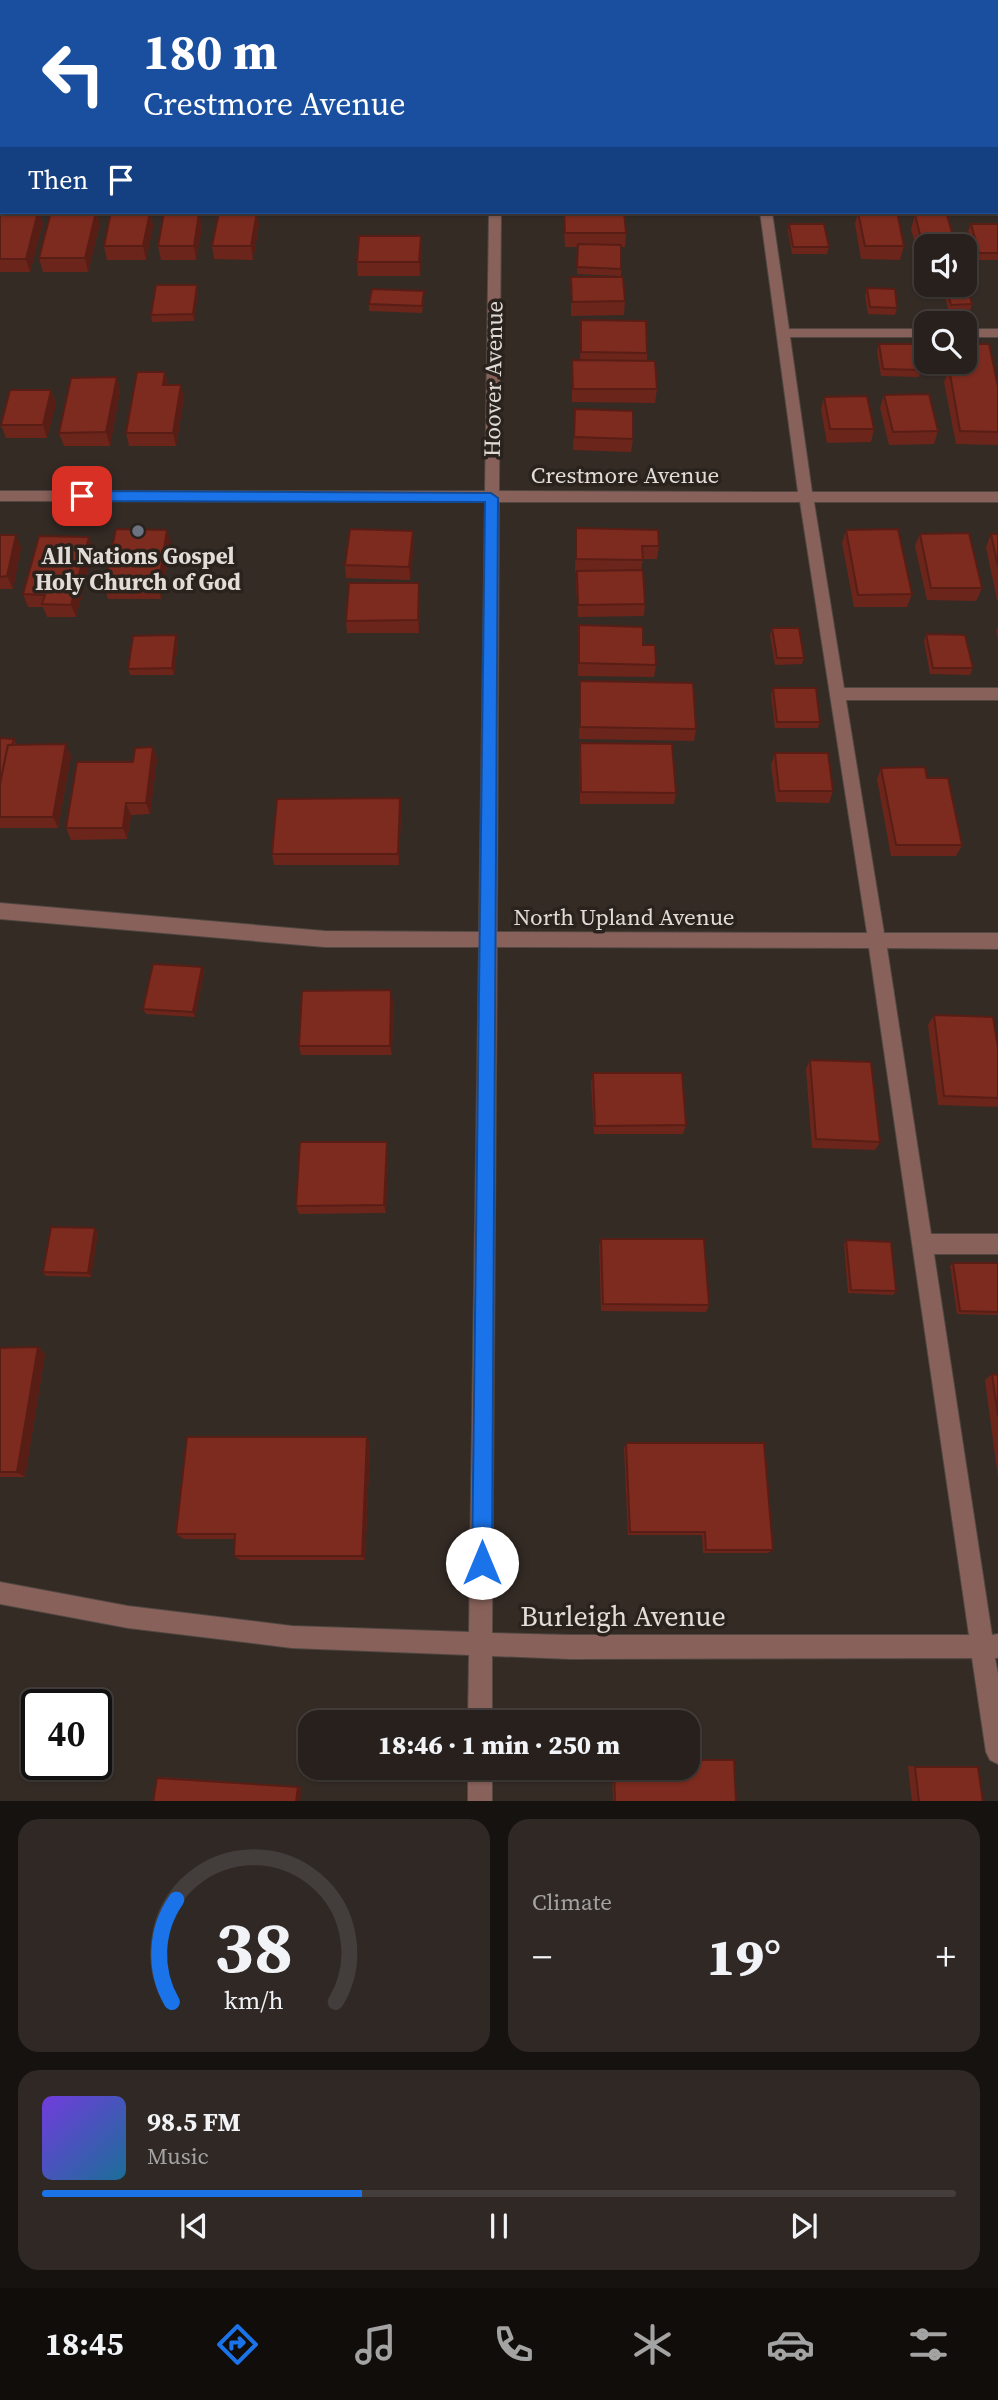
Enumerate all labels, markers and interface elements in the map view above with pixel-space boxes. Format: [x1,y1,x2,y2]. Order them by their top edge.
text: 180 m [143,18,278,85]
icon: left [28,28,119,119]
text: Crestmore Avenue [143,82,405,126]
icon: arrive [102,161,140,199]
text: Then [28,162,88,198]
map controls [914,234,977,374]
button: sound [914,234,977,297]
street label: Hoover Avenue [476,301,510,457]
button: search [914,311,977,374]
street label: Crestmore Avenue [531,459,719,491]
pin [52,466,112,526]
icon: arrive [63,477,101,515]
marker: All Nations Gospel Holy Church of God [130,523,146,539]
place label: All Nations Gospel Holy Church of God [35,540,241,598]
street label: North Upland Avenue [513,901,735,933]
position arrow [445,1526,519,1600]
street label: Burleigh Avenue [520,1597,726,1635]
speed limit sign: 40 [21,1689,112,1780]
text: 18:46 · 1 min · 250 m [378,1727,620,1763]
text: Climate [532,1886,612,1918]
text: 38 [215,1897,293,1996]
text: 19° [707,1921,781,1992]
text: − [532,1931,552,1983]
text: + [936,1931,956,1983]
text: km/h [224,1982,284,2016]
text: 98.5 FM [147,2104,241,2140]
text: Music [147,2140,209,2172]
icon: previous [175,2207,213,2245]
icon: pause [480,2207,518,2245]
icon: next [785,2207,823,2245]
icon: directions [213,2320,262,2369]
icon: music [351,2320,400,2369]
icon: phone [489,2320,538,2369]
icon: climate [628,2320,677,2369]
icon: car [766,2320,815,2369]
icon: filters [904,2320,953,2369]
text: 18:45 [45,2322,124,2366]

